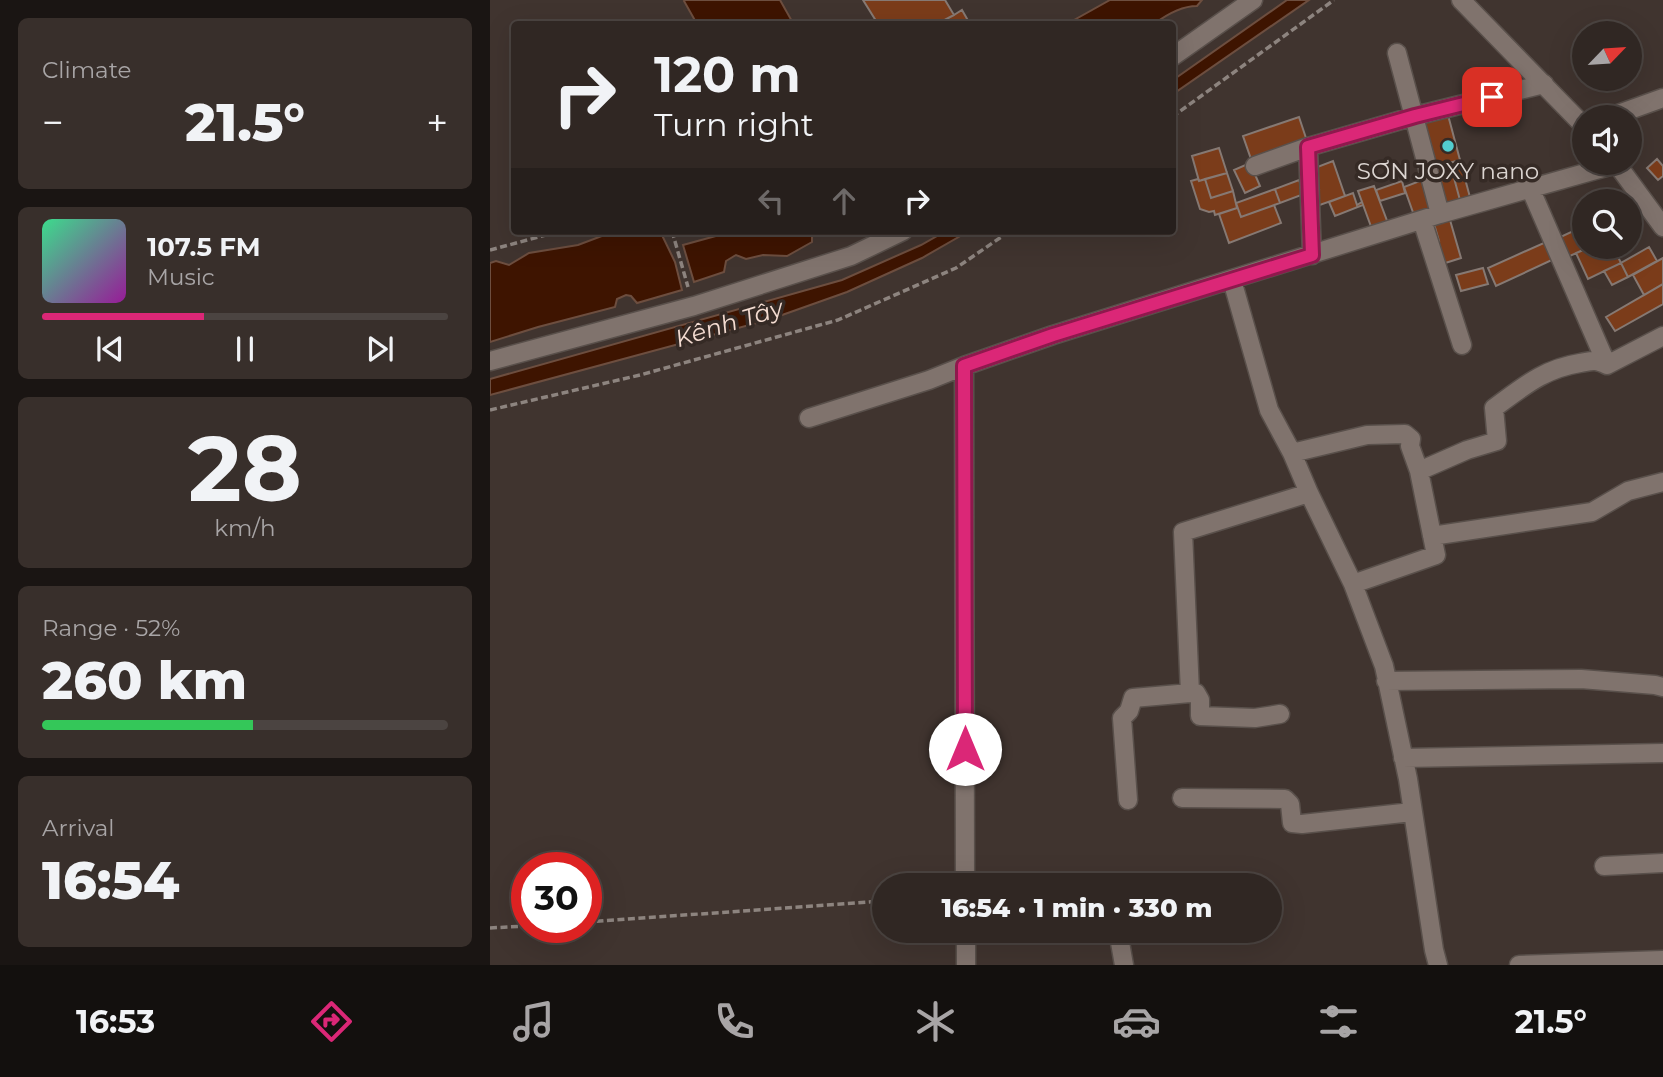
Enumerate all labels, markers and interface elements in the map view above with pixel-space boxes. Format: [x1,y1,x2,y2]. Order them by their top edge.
north arrow [1572,21,1642,91]
map controls [1572,21,1642,259]
text: 120 m [654,45,801,104]
icon: right [539,49,630,140]
text: Climate [42,56,131,84]
pin [1462,67,1522,127]
icon: arrive [1473,78,1511,116]
text: 21.5° [185,91,305,154]
text: − [42,99,64,146]
text: + [426,99,448,146]
text: Turn right [654,105,814,144]
button: sound [1572,105,1642,175]
marker: SƠN JOXY nano [1440,138,1456,154]
place label: SƠN JOXY nano [1357,157,1539,185]
icon: left [752,182,790,220]
icon: ahead [825,182,863,220]
icon: right [898,182,936,220]
button: search [1572,189,1642,259]
text: 107.5 FM [147,231,261,263]
text: Music [147,263,215,291]
water label: Kênh Tây [672,292,788,353]
icon: previous [91,330,129,368]
icon: pause [226,330,264,368]
icon: next [361,330,399,368]
text: 28 [188,413,302,524]
text: km/h [214,514,276,542]
text: Range · 52% [42,614,180,642]
text: 260 km [42,649,247,712]
position arrow [928,712,1002,786]
text: Arrival [42,814,115,842]
text: 16:54 [42,849,180,912]
speed limit sign: 30 [511,852,602,943]
text: 16:54 · 1 min · 330 m [941,892,1213,924]
icon: directions [307,997,356,1046]
icon: music [509,997,558,1046]
icon: phone [710,997,759,1046]
icon: climate [911,997,960,1046]
icon: car [1112,997,1161,1046]
icon: filters [1314,997,1363,1046]
text: 16:53 [76,1002,155,1041]
text: 21.5° [1515,1002,1587,1041]

